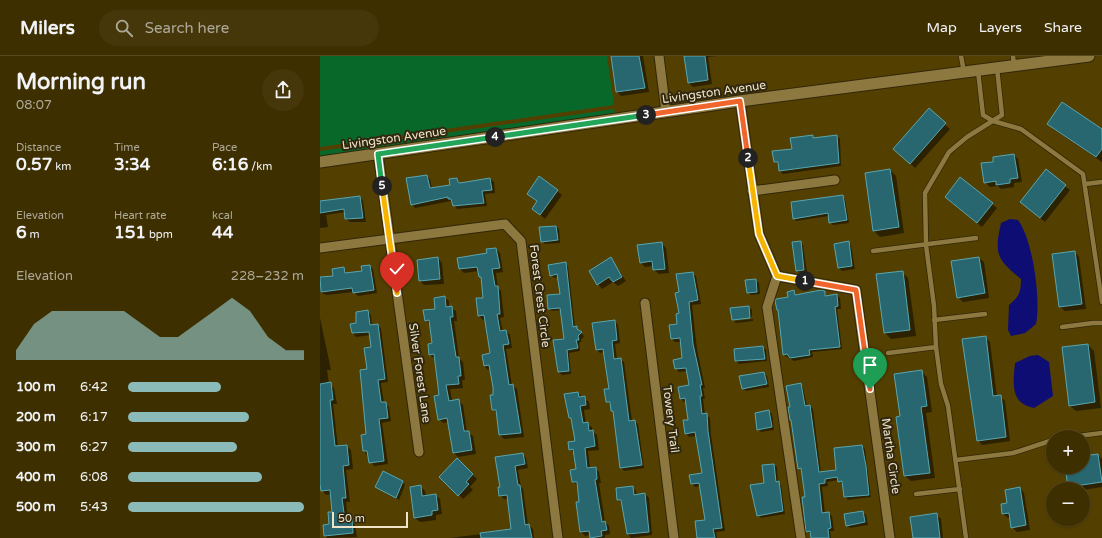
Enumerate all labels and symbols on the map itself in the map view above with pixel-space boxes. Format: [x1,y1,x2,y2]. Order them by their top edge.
street label: Livingston Avenue [661,78,767,106]
pin: 3 [636,105,656,125]
street label: Livingston Avenue [341,124,447,152]
pin: 4 [485,127,505,147]
pin: 2 [738,148,758,168]
pin: 5 [372,176,392,196]
street label: Forest Crest Circle [527,244,553,348]
pin [380,252,414,293]
pin: 1 [795,271,815,291]
street label: Silver Forest Lane [406,322,434,424]
pin [853,348,887,389]
street label: Towery Trail [660,384,682,454]
street label: Martha Circle [879,417,903,495]
scale bar [332,510,408,529]

